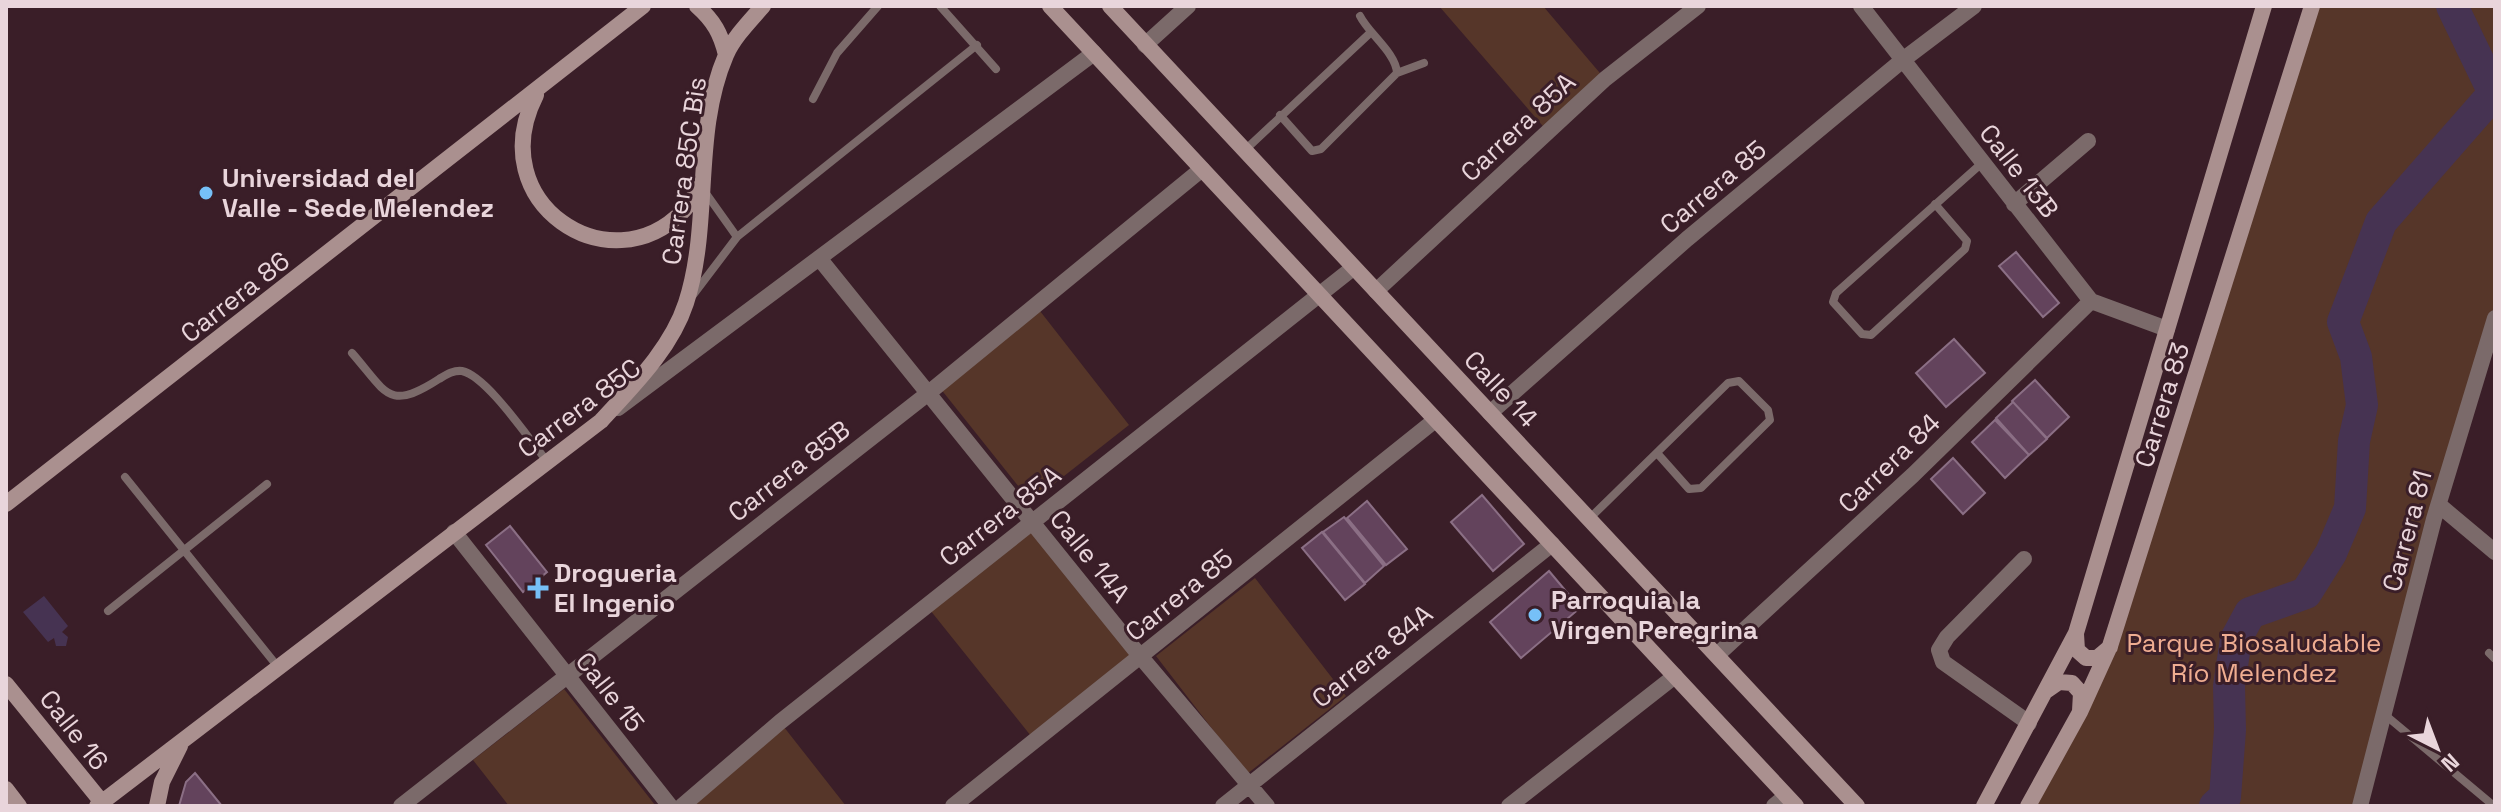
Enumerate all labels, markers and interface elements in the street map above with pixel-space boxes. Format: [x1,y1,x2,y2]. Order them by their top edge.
street label: Carrera 85A [1453,65,1583,189]
street label: Carrera 85C Bis [654,75,714,267]
street label: Calle 13B [1972,117,2066,225]
street label: Carrera 85 [1653,133,1773,241]
place label: Universidad del Valle - Sede Melendez [222,161,494,225]
marker: Universidad del Valle - Sede Melendez [197,184,215,202]
street label: Carrera 86 [174,244,296,350]
street label: Carrera 83 [2127,338,2197,472]
street label: Calle 14 [1457,343,1545,435]
street label: Carrera 85C [511,351,647,465]
street label: Carrera 84 [1831,406,1947,520]
street label: Carrera 85B [721,413,857,529]
street label: Carrera 85A [932,458,1068,574]
street label: Carrera 81 [2375,467,2439,595]
street label: Calle 14A [1042,503,1138,609]
street label: Carrera 85 [1118,541,1240,649]
place label: Drogueria El Ingenio [554,556,677,620]
marker: Drogueria El Ingenio [529,579,547,597]
place label: Parroquia la Virgen Peregrina [1551,583,1758,647]
street label: Carrera 84A [1305,597,1439,715]
marker: Parroquia la Virgen Peregrina [1526,606,1544,624]
park label: Parque Biosaludable Río Melendez [2127,626,2382,690]
street label: Calle 15 [568,645,652,739]
street label: Calle 16 [32,683,116,777]
north arrow [2397,708,2477,788]
text: N [2436,748,2465,778]

